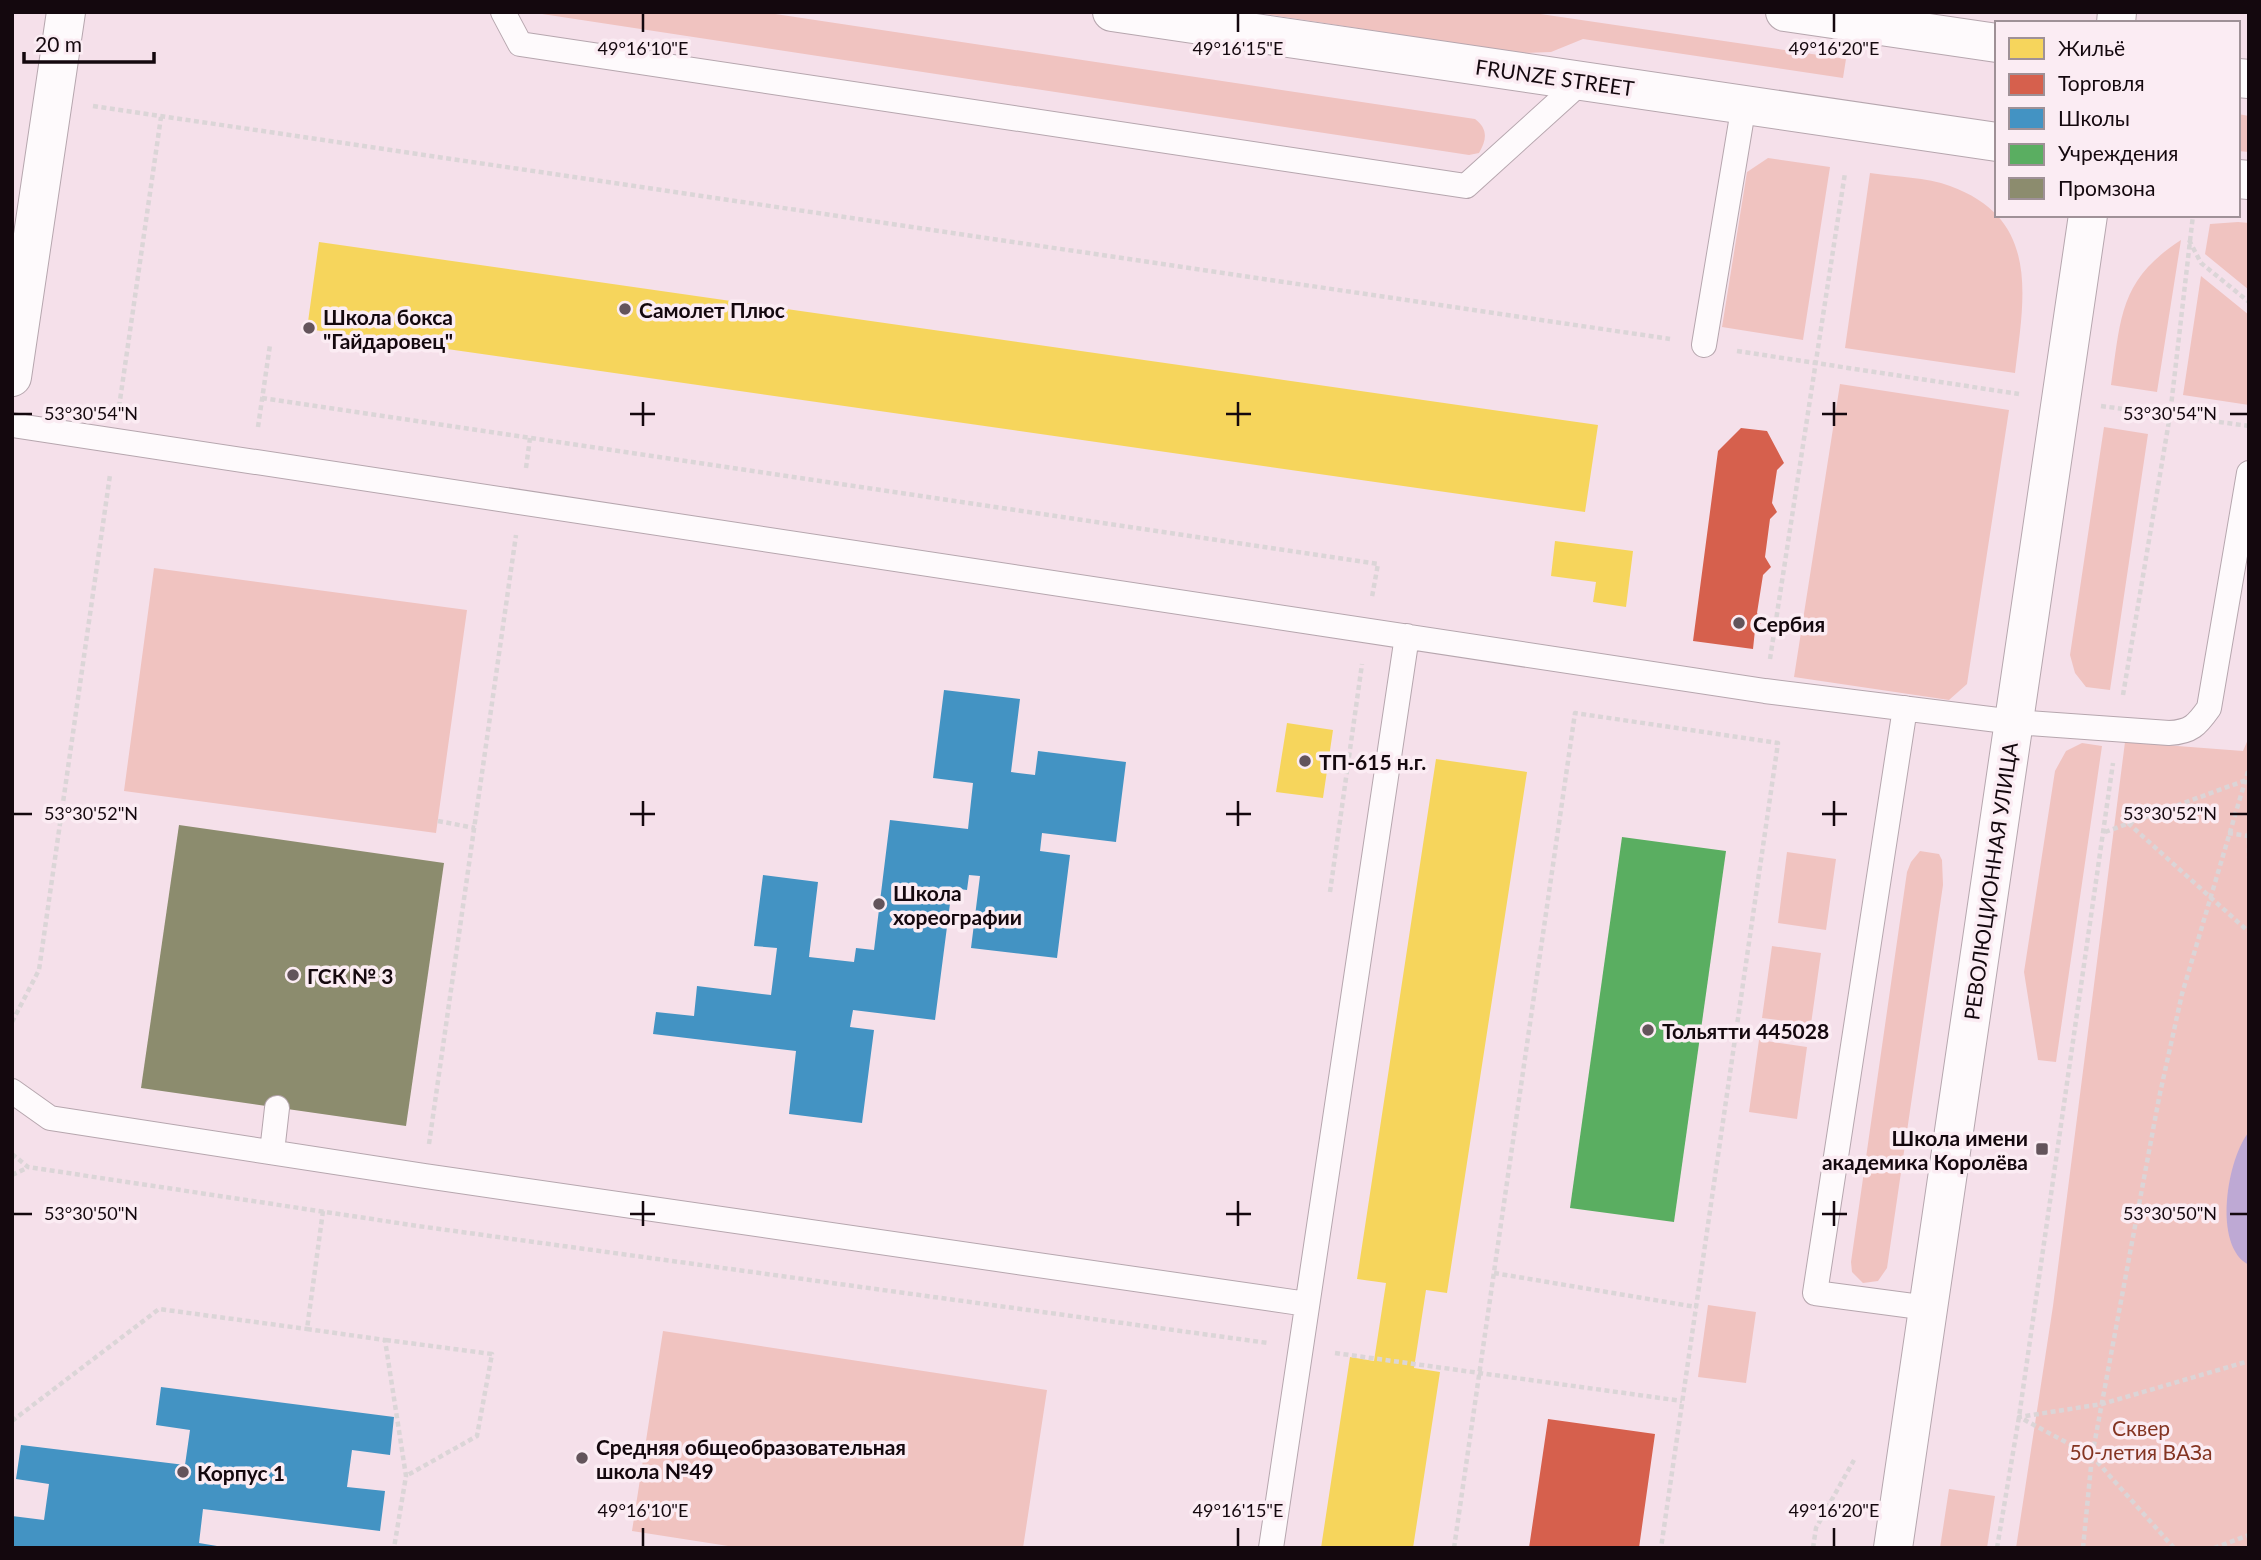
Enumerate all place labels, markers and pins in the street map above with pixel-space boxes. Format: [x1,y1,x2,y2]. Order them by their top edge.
place label: Самолет Плюс [639,297,785,322]
marker: Самолет Плюс [617,301,633,317]
place label: Школа бокса "Гайдаровец" [323,304,453,353]
marker: Школа бокса "Гайдаровец" [301,320,317,336]
place label: Сербия [1753,611,1825,636]
marker: Сербия [1731,615,1747,631]
place label: ТП-615 н.г. [1319,749,1426,774]
marker: ТП-615 н.г. [1297,753,1313,769]
place label: Школа хореографии [893,880,1022,929]
marker: Школа хореографии [871,896,887,912]
place label: ГСК № 3 [307,963,393,988]
marker: ГСК № 3 [285,967,301,983]
place label: Тольятти 445028 [1662,1018,1829,1043]
marker: Тольятти 445028 [1640,1022,1656,1038]
place label: Школа имени академика Королёва [1822,1125,2028,1174]
marker: Школа имени академика Королёва [2034,1141,2050,1157]
place label: Средняя общеобразовательная школа №49 [596,1434,906,1483]
marker: Средняя общеобразовательная школа №49 [574,1450,590,1466]
place label: Корпус 1 [197,1460,285,1485]
marker: Корпус 1 [175,1464,191,1480]

